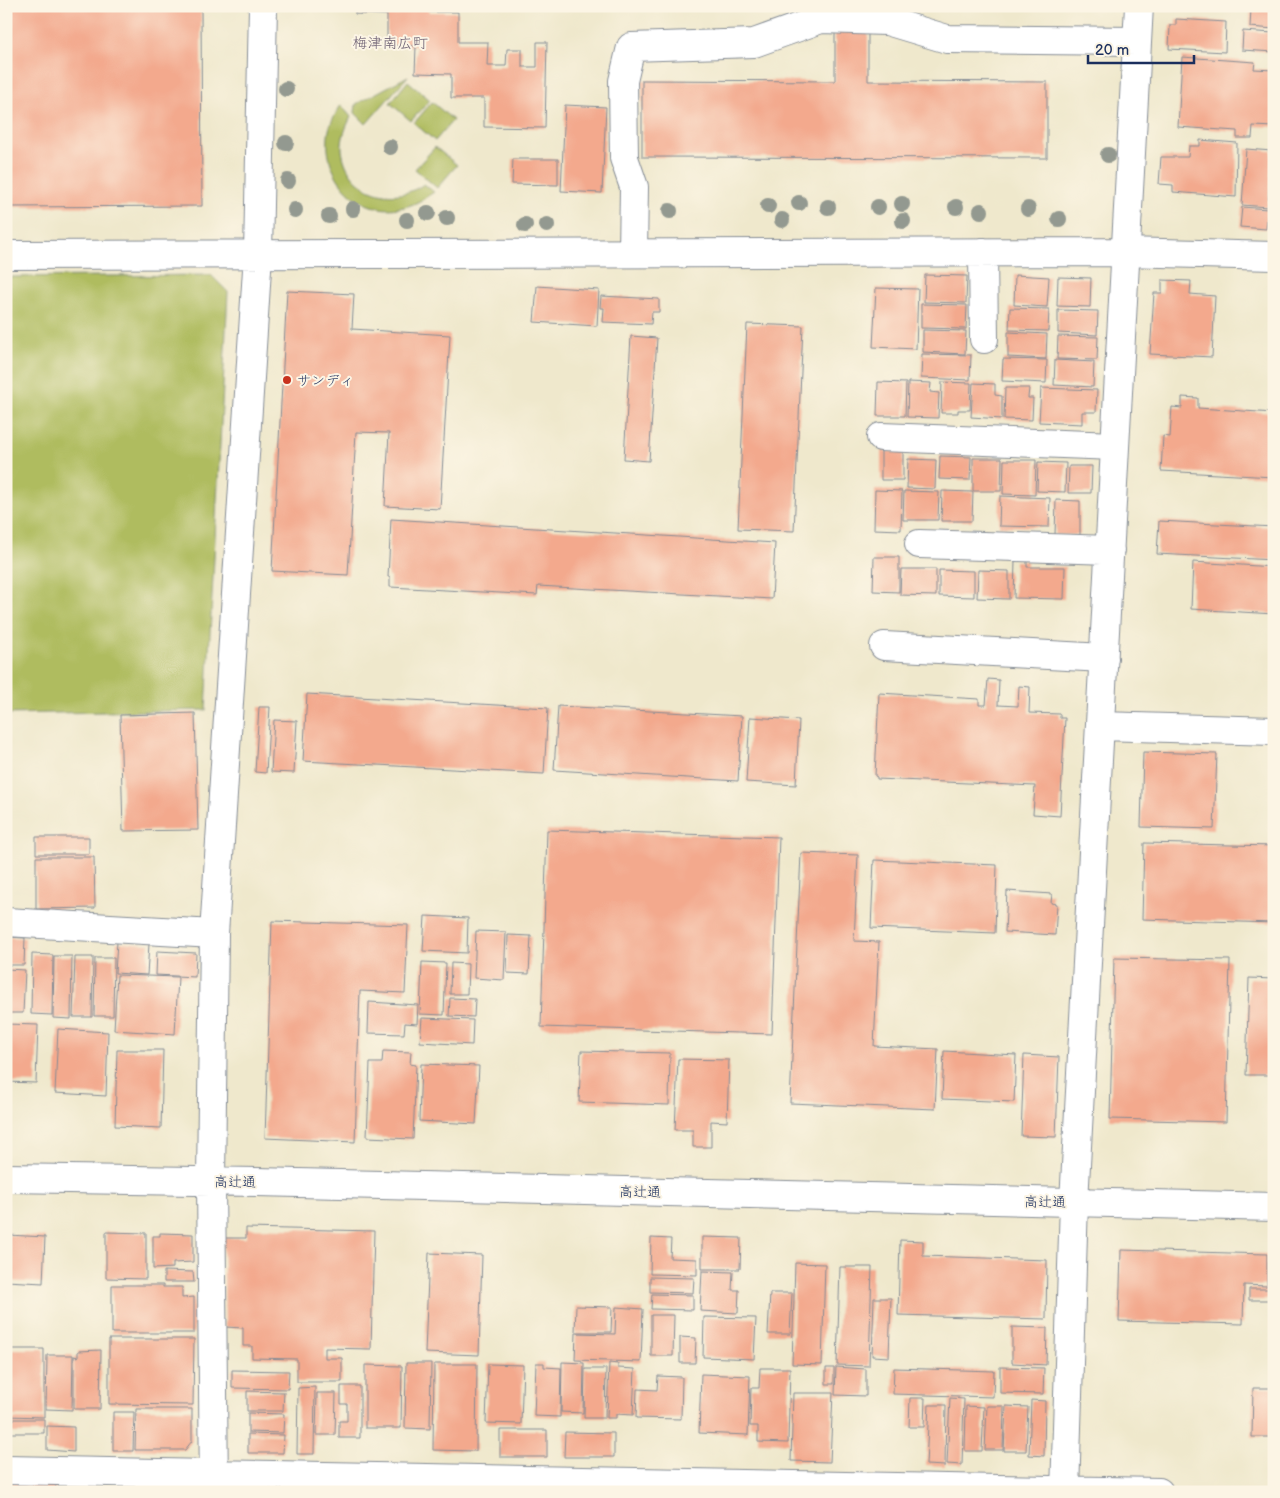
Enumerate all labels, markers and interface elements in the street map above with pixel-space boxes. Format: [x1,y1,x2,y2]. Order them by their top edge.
scale bar [1088,32,1194,64]
district label: 梅津南広町 [352,34,428,53]
text: 20 m [1095,41,1129,60]
place label: サンディ [297,372,354,389]
marker: サンディ [281,374,293,386]
street label: 高辻通 [214,1173,256,1191]
street label: 高辻通 [619,1183,661,1201]
street label: 高辻通 [1024,1193,1066,1211]

